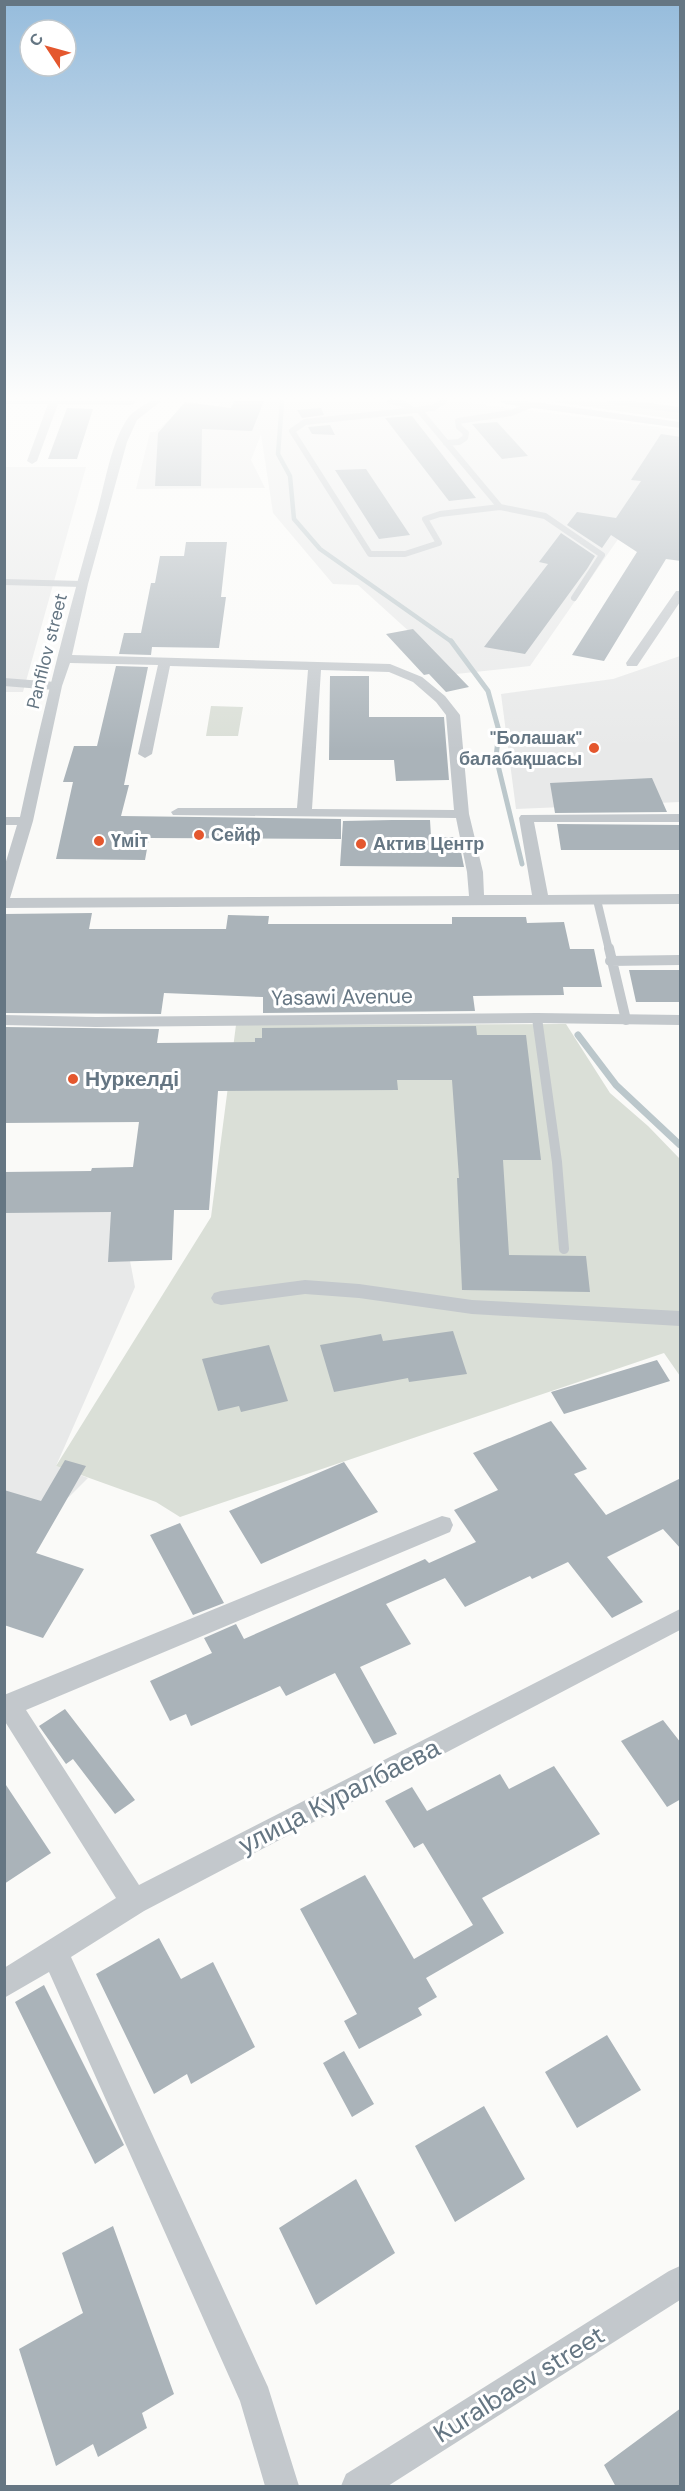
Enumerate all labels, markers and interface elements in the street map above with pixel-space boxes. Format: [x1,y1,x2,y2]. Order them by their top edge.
north arrow [18,18,78,78]
text: С [24,28,48,50]
street label: Panfilov street [21,591,73,711]
place label: "Болашак" балабақшасы [459,726,582,771]
marker: "Болашак" балабақшасы [587,741,601,755]
place label: Сейф [211,823,261,847]
marker: Сейф [192,828,206,842]
place label: Үміт [111,829,148,853]
place label: Актив Центр [373,832,484,856]
marker: Үміт [92,834,106,848]
marker: Актив Центр [354,837,368,851]
street label: Yasawi Avenue [271,982,413,1012]
place label: Нуркелді [85,1065,179,1093]
marker: Нуркелді [66,1072,80,1086]
street label: улица Куралбаева [233,1730,446,1861]
street label: Kuralbaev street [427,2318,611,2450]

